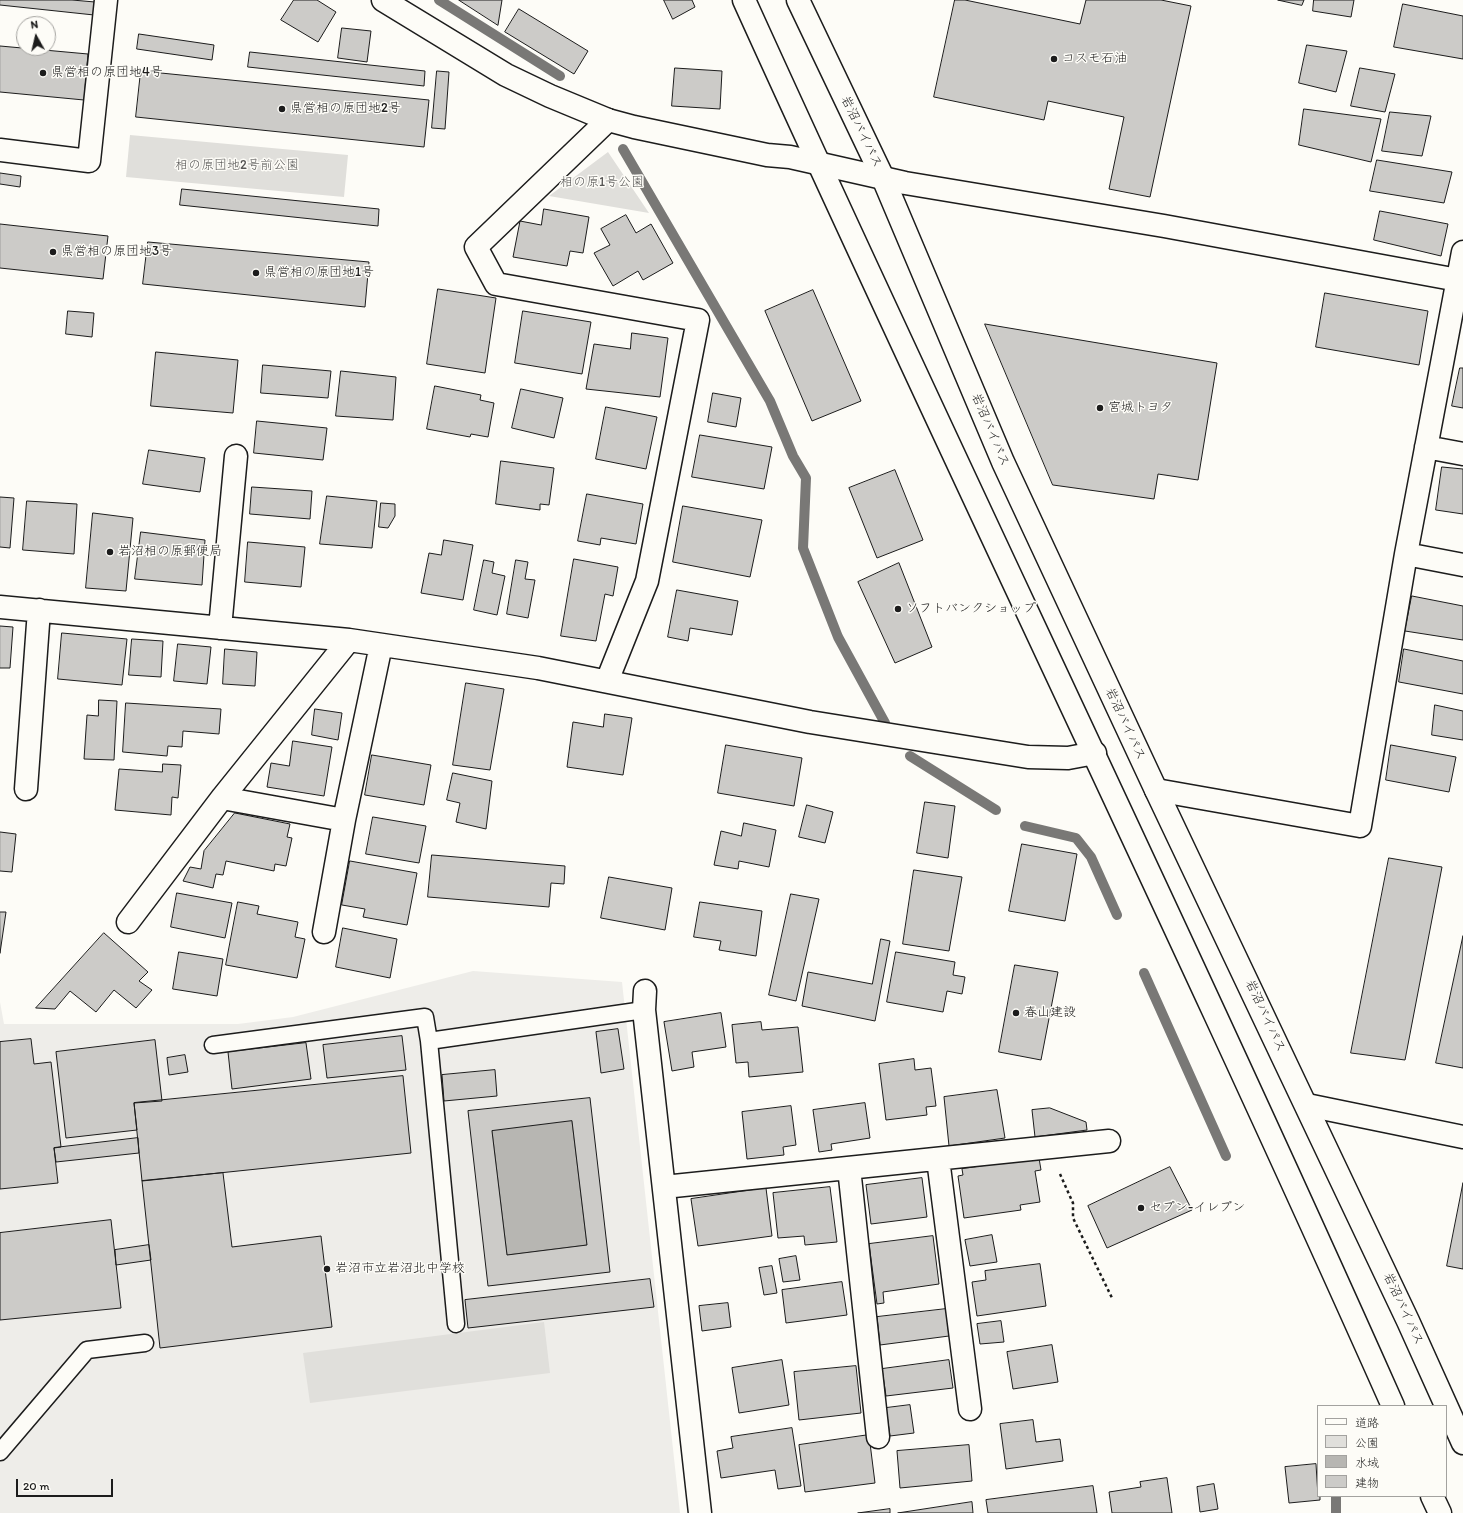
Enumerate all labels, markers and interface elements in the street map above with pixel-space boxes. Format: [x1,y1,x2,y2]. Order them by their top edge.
north arrow [16,16,56,56]
text: N [30,18,39,32]
place label: コスモ石油 [1062,51,1127,67]
marker: コスモ石油 [1049,54,1059,64]
place label: 県営相の原団地4号 [51,65,163,81]
marker: 県営相の原団地4号 [38,68,48,78]
street label: 岩沼バイパス [837,94,885,170]
place label: 県営相の原団地2号 [290,101,401,117]
marker: 県営相の原団地2号 [277,104,287,114]
park label: 相の原団地2号前公園 [175,158,299,174]
park label: 相の原1号公園 [560,175,644,191]
place label: 県営相の原団地3号 [61,244,172,260]
marker: 県営相の原団地3号 [48,247,58,257]
place label: 県営相の原団地1号 [264,265,374,281]
marker: 県営相の原団地1号 [251,268,261,278]
street label: 岩沼バイパス [968,391,1012,469]
place label: 宮城トヨタ [1108,400,1173,416]
marker: 宮城トヨタ [1095,403,1105,413]
place label: 岩沼相の原郵便局 [118,544,222,560]
marker: 岩沼相の原郵便局 [105,547,115,557]
place label: ソフトバンクショップ [906,601,1036,617]
marker: ソフトバンクショップ [893,604,903,614]
street label: 岩沼バイパス [1101,685,1149,763]
street label: 岩沼バイパス [1241,977,1289,1055]
place label: 春山建設 [1024,1005,1076,1021]
marker: 春山建設 [1011,1008,1021,1018]
place label: セブン-イレブン [1149,1200,1245,1216]
marker: セブン-イレブン [1136,1203,1146,1213]
place label: 岩沼市立岩沼北中学校 [335,1261,465,1277]
marker: 岩沼市立岩沼北中学校 [322,1264,332,1274]
street label: 岩沼バイパス [1379,1270,1427,1348]
legend [1317,1405,1447,1497]
text: 道路 [1355,1416,1379,1430]
text: 公園 [1355,1436,1379,1450]
text: 水域 [1355,1456,1379,1470]
scale bar [18,1471,115,1497]
text: 建物 [1355,1476,1379,1490]
text: 20 m [23,1479,50,1493]

